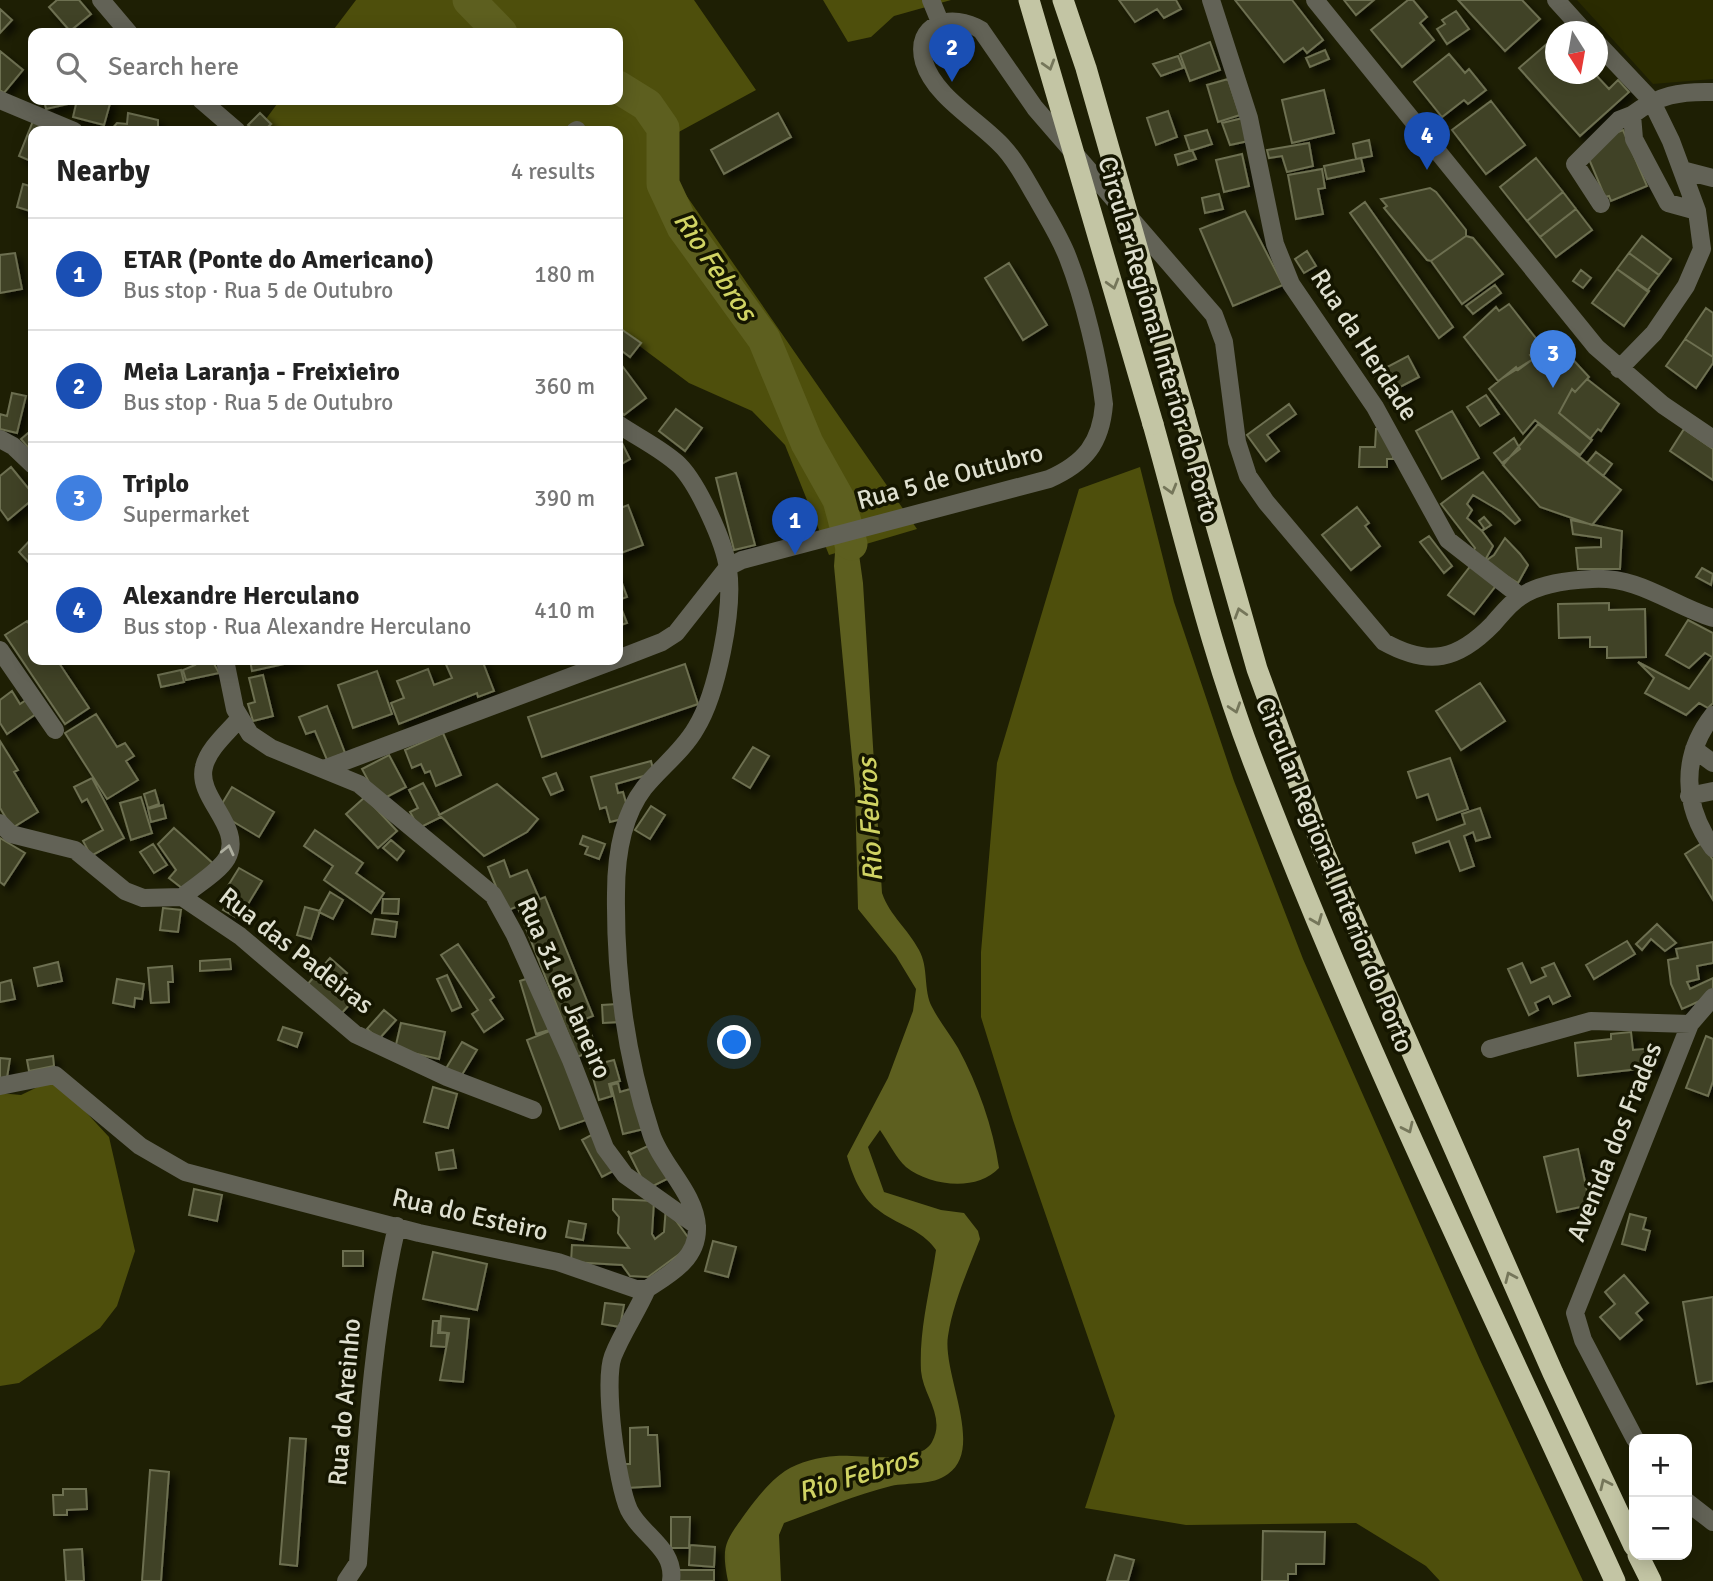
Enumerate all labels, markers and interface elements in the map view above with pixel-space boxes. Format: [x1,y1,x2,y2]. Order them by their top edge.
north arrow [1545,21,1608,84]
pin: 2 [929,24,975,82]
search box [28,28,623,105]
icon: search [52,48,90,86]
text: Search here [108,51,239,83]
one-way arrow [1041,58,1055,71]
pin: 4 [1404,112,1450,170]
text: Nearby [56,153,150,190]
street label: Circular Regional Interior do Porto [1090,153,1226,527]
text: 4 results [511,157,595,186]
water label: Rio Febros [666,205,765,329]
text: ETAR (Ponte do Americano) [123,244,434,276]
text: 1 [73,260,85,289]
text: 180 m [534,260,595,289]
street label: Rua da Herdade [1303,263,1425,427]
text: Bus stop · Rua 5 de Outubro [123,276,393,305]
one-way arrow [1105,277,1119,289]
pin: 3 [1530,330,1576,388]
text: Meia Laranja - Freixieiro [123,356,400,388]
text: 2 [73,372,85,401]
text: 360 m [534,372,595,401]
text: Bus stop · Rua 5 de Outubro [123,388,393,417]
street label: Rua 5 de Outubro [853,437,1047,517]
text: Triplo [123,468,189,500]
one-way arrow [1163,483,1178,495]
text: 3 [73,484,85,513]
text: 390 m [534,484,595,513]
pin: 1 [772,497,818,555]
text: Supermarket [123,500,250,529]
text: Alexandre Herculano [123,580,359,612]
text: 4 [73,596,85,625]
text: 410 m [534,596,595,625]
one-way arrow [1234,607,1249,619]
text: Bus stop · Rua Alexandre Herculano [123,612,471,641]
street label: Circular Regional Interior do Porto [1248,693,1420,1057]
one-way arrow [1227,701,1242,713]
water label: Rio Febros [850,754,890,883]
one-way arrow [219,844,234,856]
street label: Rua das Padeiras [212,881,380,1021]
street label: Rua 31 de Janeiro [510,892,618,1084]
one-way arrow [1308,913,1322,925]
your location [717,1025,751,1059]
street label: Avenida dos Frades [1560,1038,1670,1246]
one-way arrow [1400,1121,1414,1133]
street label: Rua do Esteiro [389,1182,551,1248]
one-way arrow [1504,1272,1518,1284]
street label: Rua do Areinho [322,1317,368,1487]
map controls [1629,1434,1692,1560]
button: + [1629,1434,1692,1497]
water label: Rio Febros [794,1440,925,1509]
one-way arrow [1599,1479,1613,1491]
button: − [1629,1497,1692,1560]

